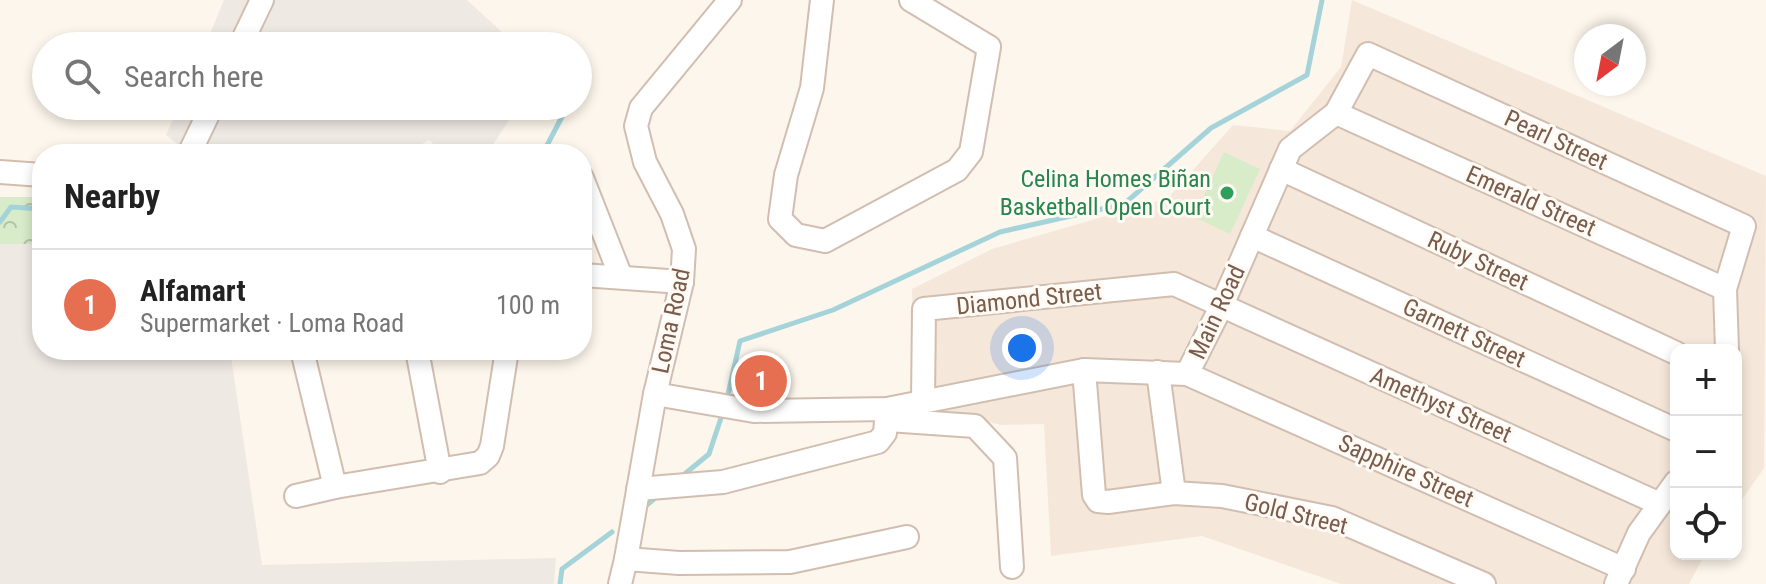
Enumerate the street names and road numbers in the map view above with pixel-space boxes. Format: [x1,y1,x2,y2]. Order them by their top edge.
street label: Pearl Street [1500,104,1612,176]
street label: Emerald Street [1462,160,1600,242]
street label: Ruby Street [1423,226,1533,296]
street label: Main Road [1183,261,1251,363]
street label: Loma Road [646,266,696,376]
street label: Diamond Street [955,277,1103,321]
street label: Garnett Street [1398,292,1530,374]
street label: Amethyst Street [1366,361,1516,449]
street label: Sapphire Street [1334,429,1478,513]
street label: Gold Street [1241,488,1351,540]

